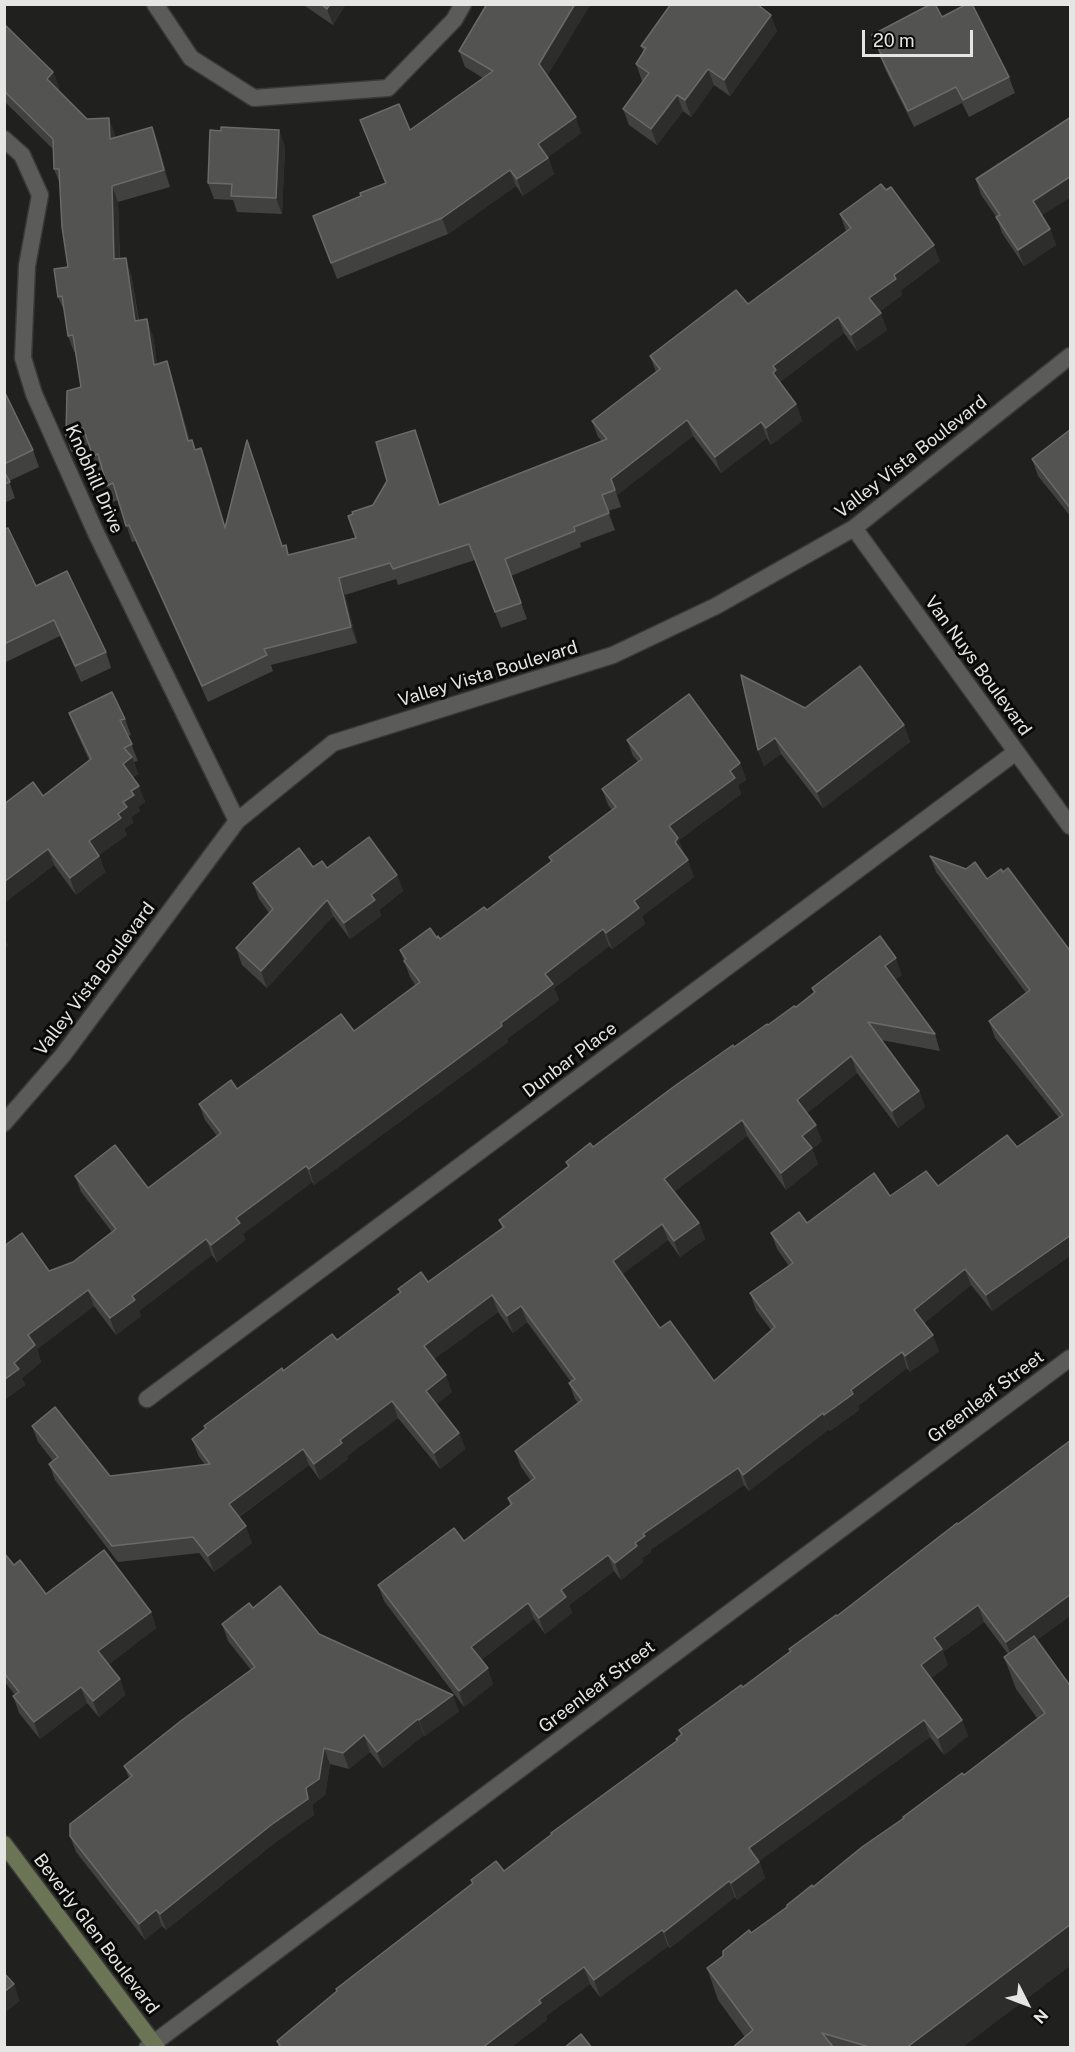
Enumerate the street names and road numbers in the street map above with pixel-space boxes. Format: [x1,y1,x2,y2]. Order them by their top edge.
street label: Valley Vista Boulevard [831,391,991,523]
street label: Knobhill Drive [60,421,128,537]
street label: Van Nuys Boulevard [920,592,1036,740]
street label: Valley Vista Boulevard [396,636,580,712]
street label: Valley Vista Boulevard [30,898,160,1060]
street label: Dunbar Place [519,1018,621,1102]
street label: Greenleaf Street [924,1346,1048,1448]
street label: Greenleaf Street [535,1636,659,1738]
street label: Beverly Glen Boulevard [29,1850,163,2018]

